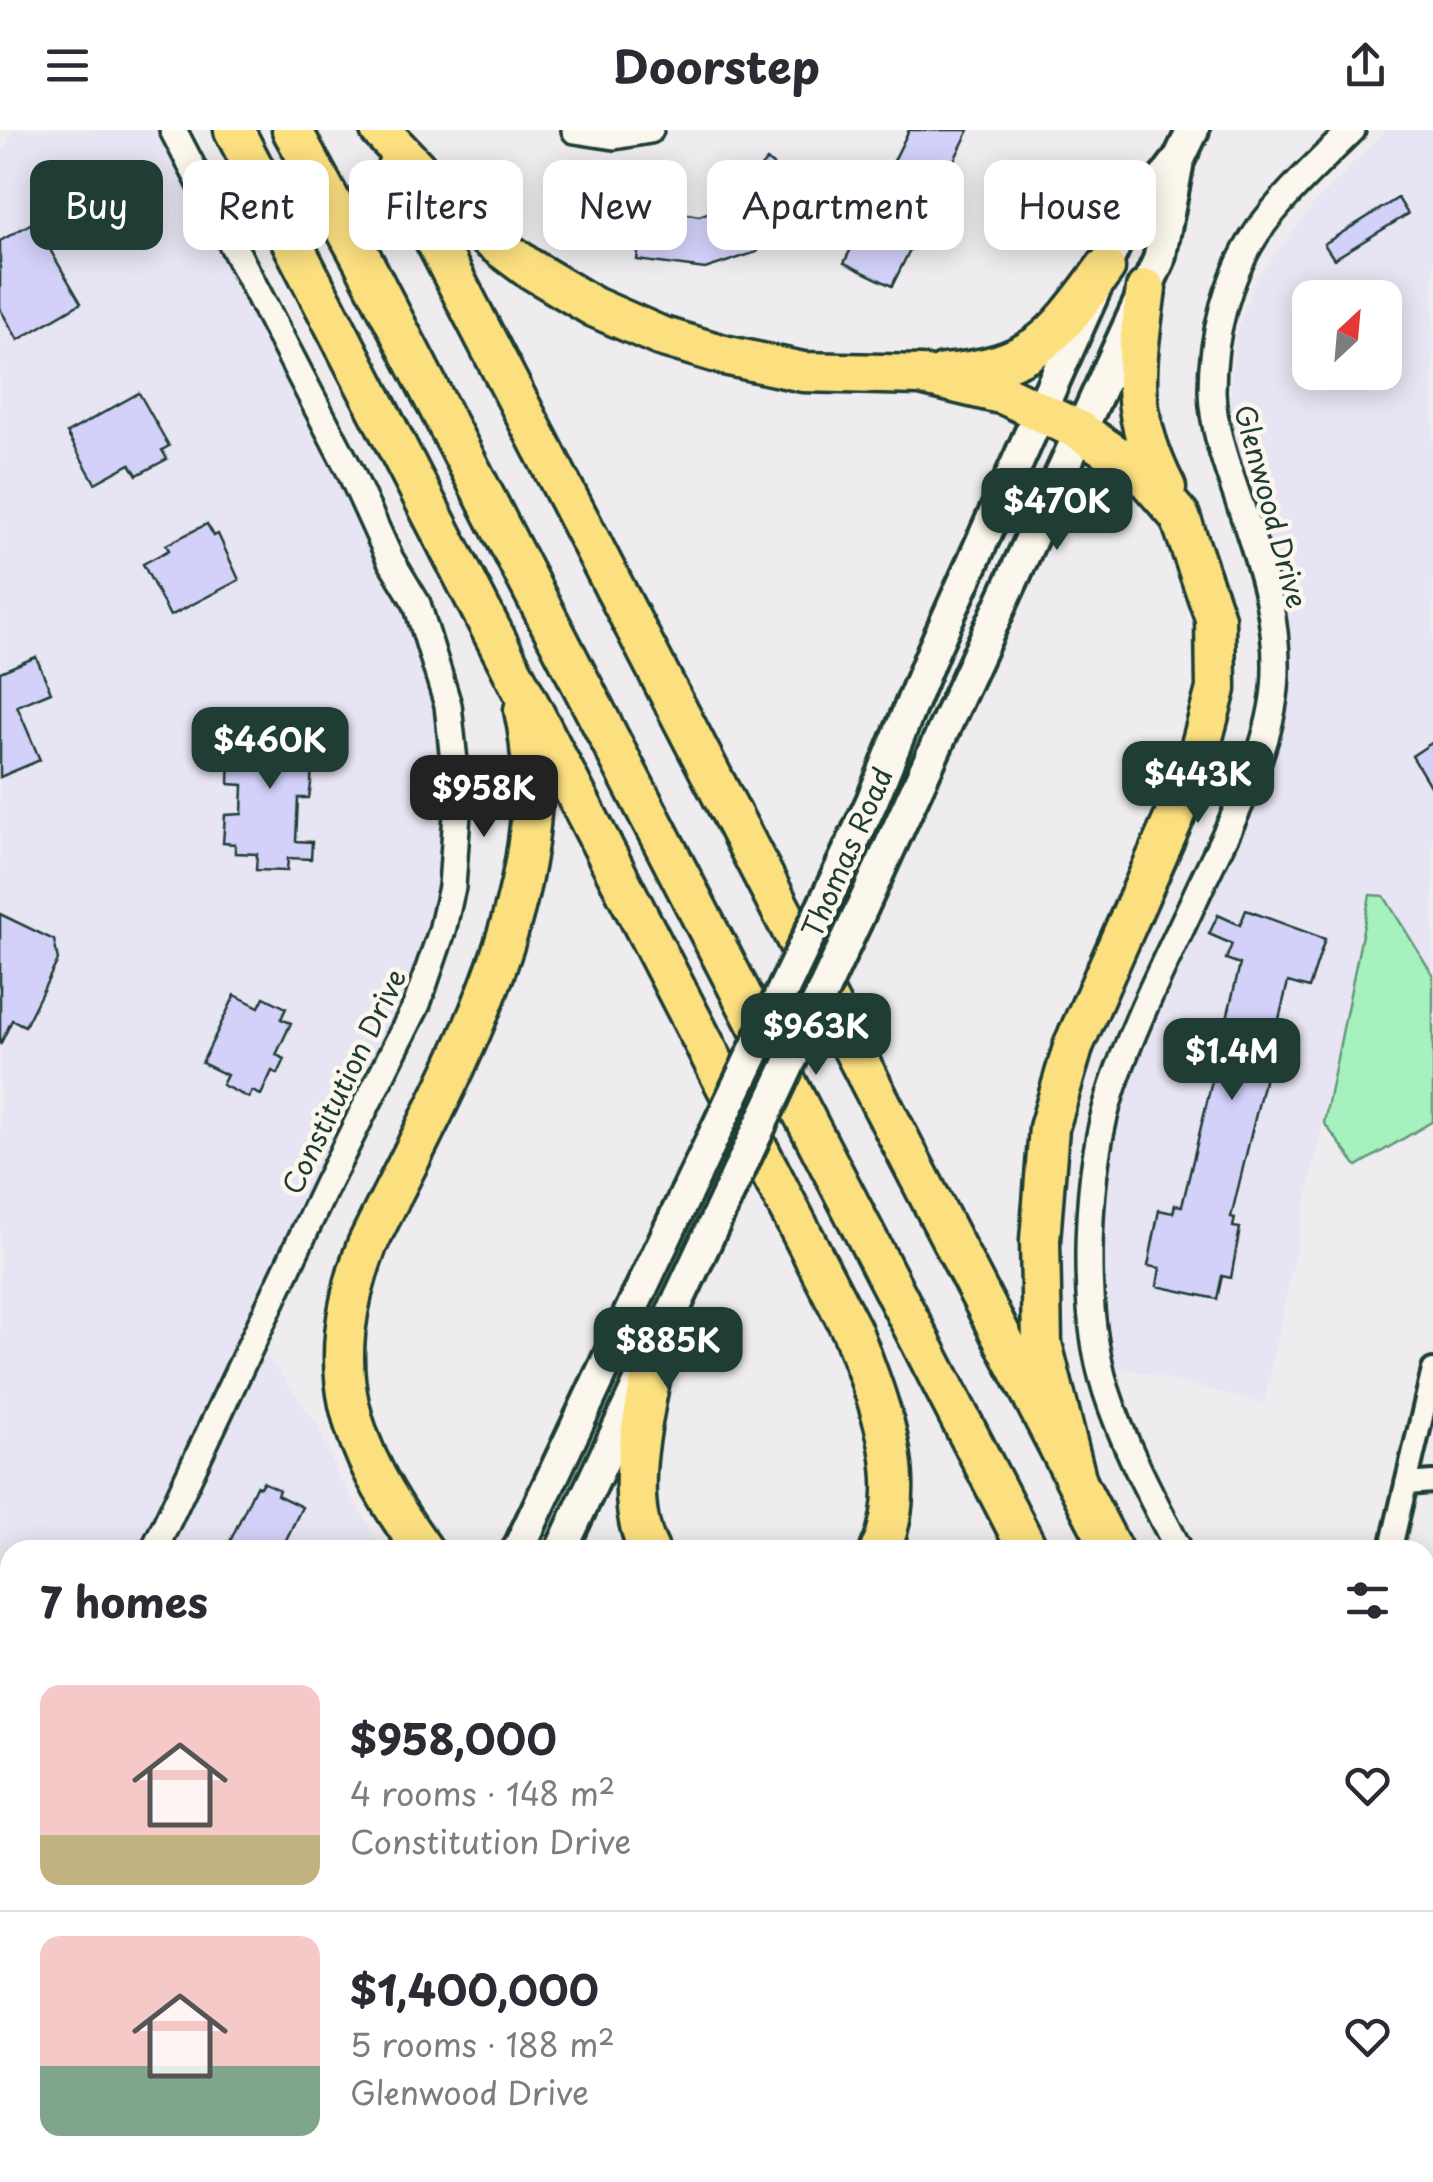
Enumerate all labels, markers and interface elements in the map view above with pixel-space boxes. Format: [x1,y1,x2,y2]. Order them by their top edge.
text: Doorstep [613,31,820,99]
icon: menu [40,38,95,93]
icon: share [1338,38,1393,93]
chip: Buy [30,160,163,250]
chip: Rent [183,160,329,250]
chip: Filters [349,160,523,250]
chip: New [543,160,687,250]
chip: Apartment [707,160,964,250]
chip: House [984,160,1156,250]
north arrow [1292,280,1402,390]
map controls [1292,280,1402,390]
street label: Glenwood Drive [1224,399,1320,613]
pin: $470K [987,468,1127,553]
text: $470K [1003,476,1111,524]
pin: $460K [200,707,340,792]
text: $460K [214,715,326,763]
pin: $443K [1128,741,1268,826]
text: $443K [1144,749,1252,797]
pin: $958K [414,755,554,840]
street label: Thomas Road [789,760,903,944]
text: $958K [432,763,536,811]
street label: Constitution Drive [270,961,416,1201]
pin: $963K [746,993,886,1078]
text: $963K [763,1001,869,1049]
pin: $1.4M [1162,1018,1302,1103]
text: $1.4M [1185,1026,1279,1074]
pin: $885K [598,1307,738,1392]
text: $885K [616,1315,720,1363]
text: 7 homes [40,1569,208,1632]
icon: filters [1340,1573,1395,1628]
text: $958,000 [350,1706,557,1769]
icon: home [120,1725,240,1845]
icon: heart [1340,1758,1395,1813]
text: 4 rooms · 148 m² [350,1769,615,1817]
text: Constitution Drive [350,1817,631,1865]
text: $1,400,000 [350,1957,599,2020]
icon: home [120,1976,240,2096]
icon: heart [1340,2009,1395,2064]
text: 5 rooms · 188 m² [350,2020,615,2068]
text: Glenwood Drive [350,2068,589,2116]

